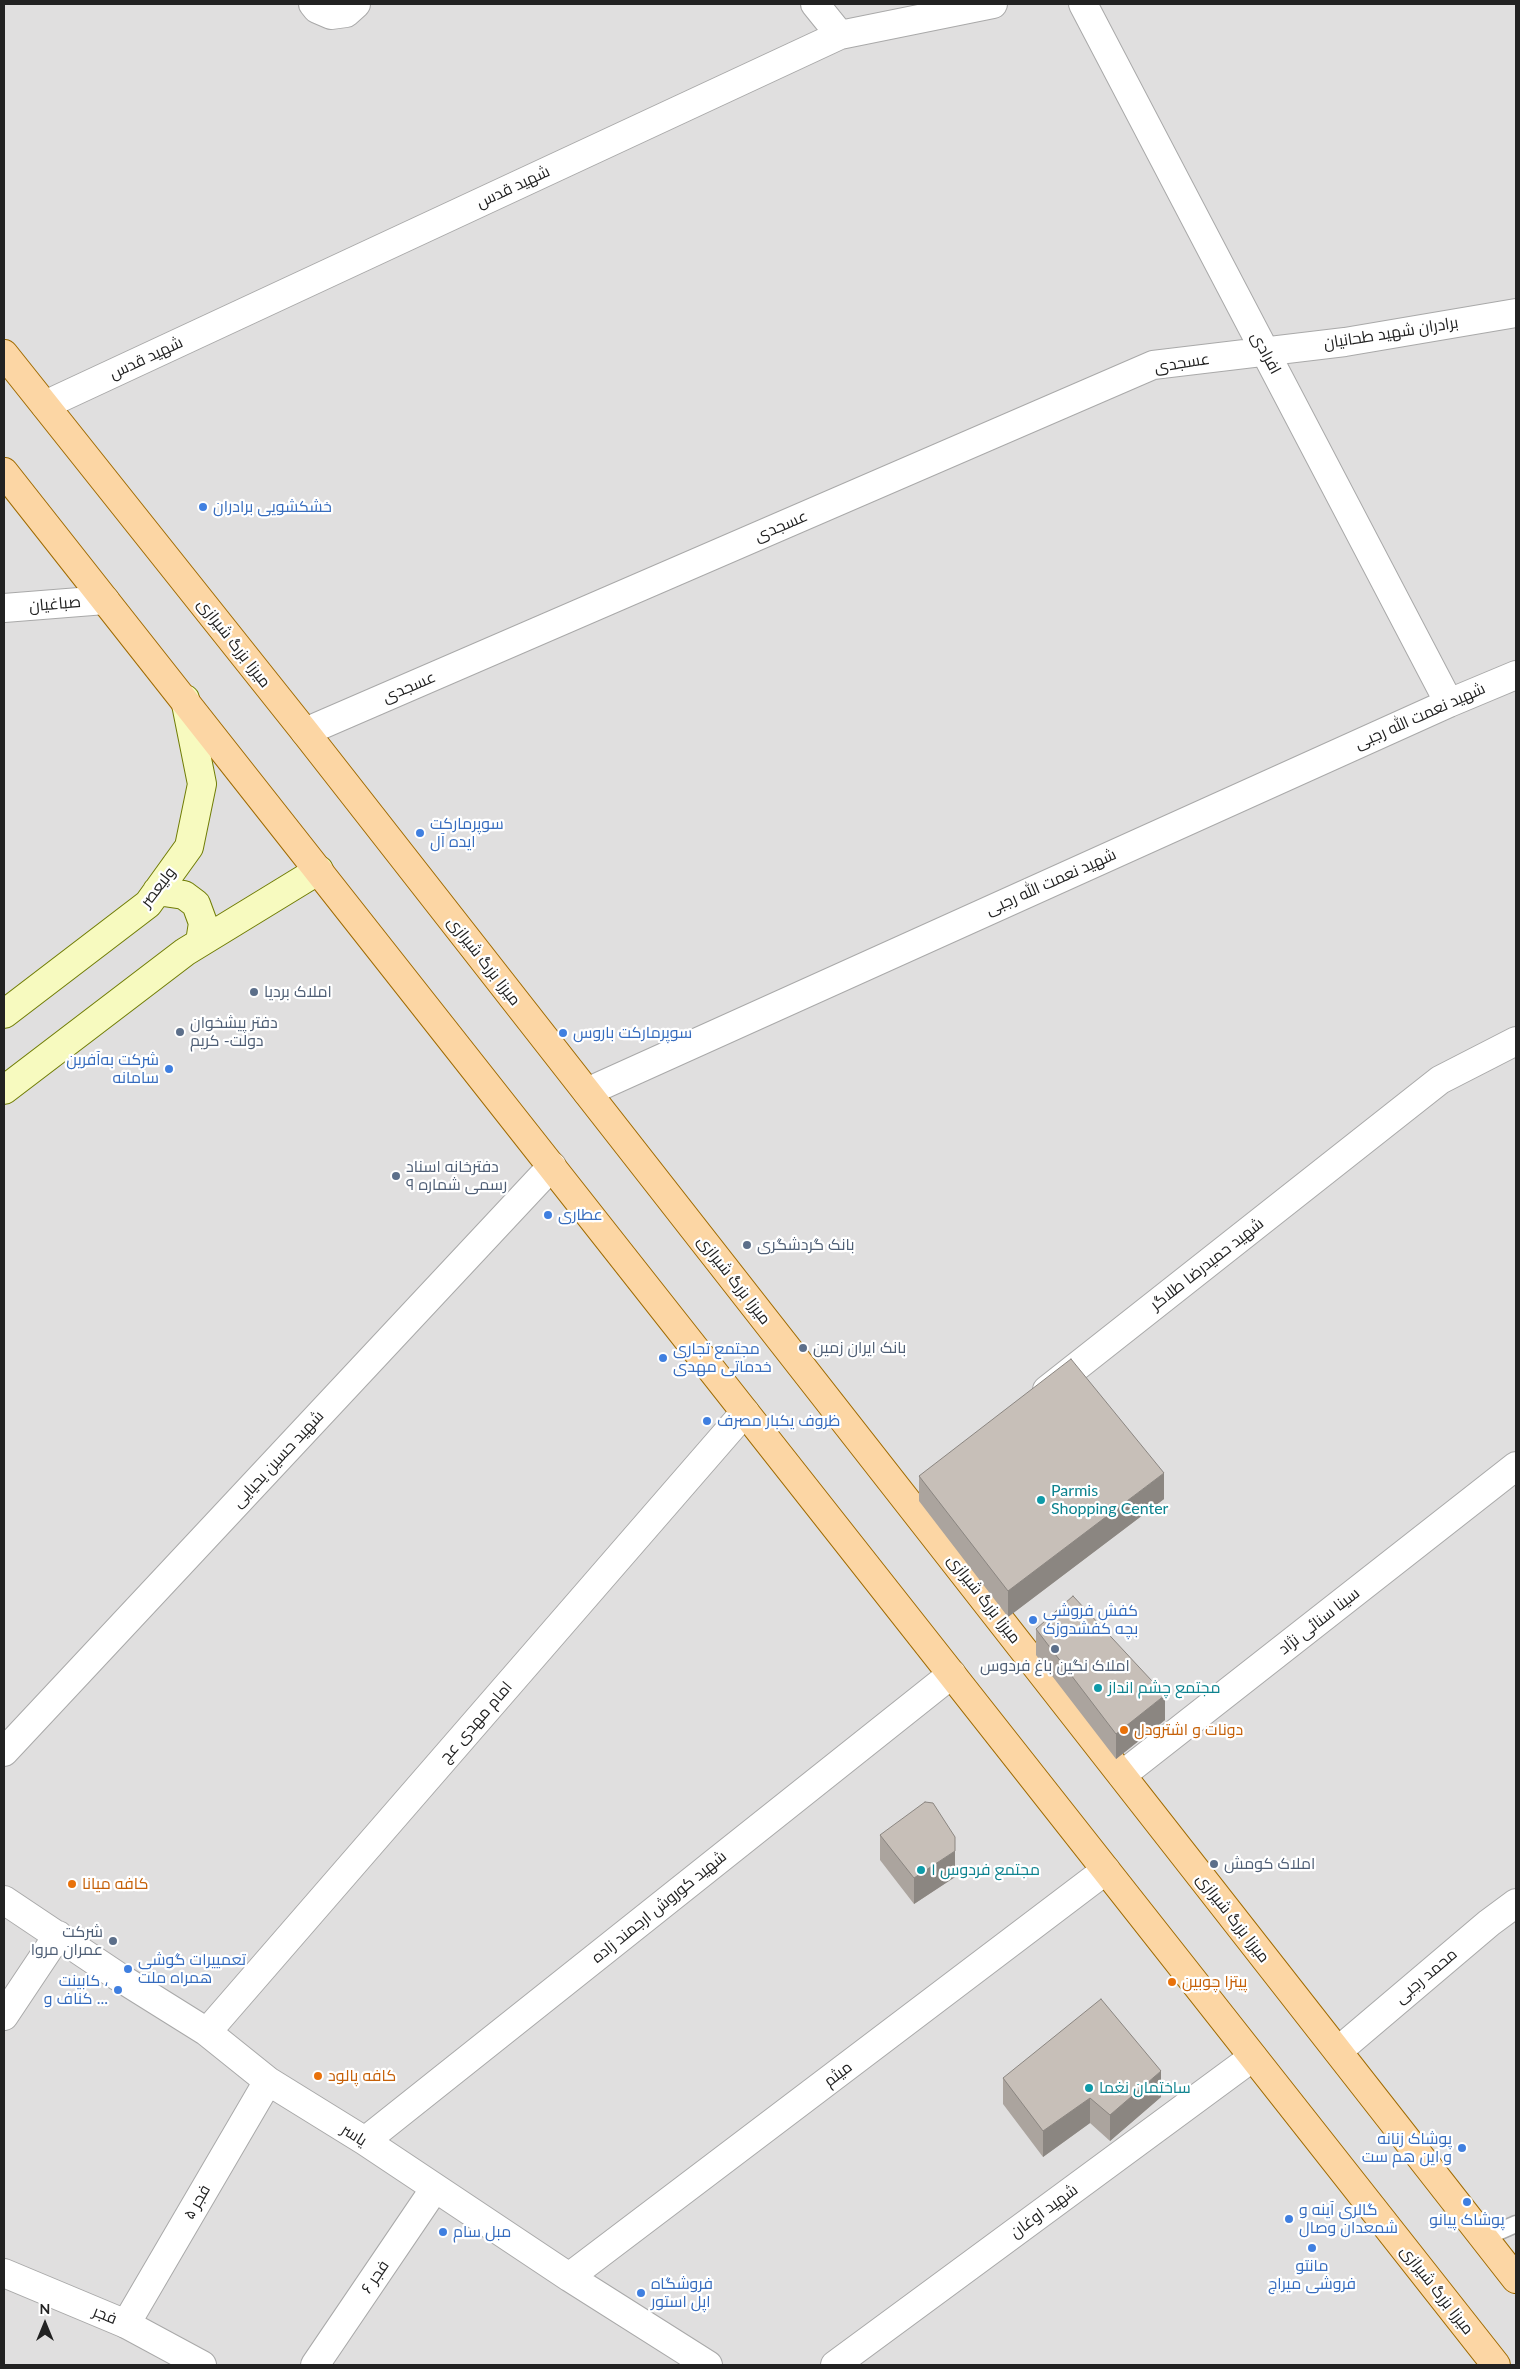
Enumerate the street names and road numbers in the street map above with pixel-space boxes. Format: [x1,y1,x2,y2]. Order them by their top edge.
street label: شهید قدس [473,162,553,212]
street label: برادران شهید طحانیان [1322,313,1460,353]
street label: افرادی [1247,329,1285,377]
street label: شهید قدس [106,333,186,383]
street label: عسجدی [1153,349,1211,377]
street label: عسجدی [752,506,810,546]
street label: صباغیان [28,592,82,616]
street label: میرزا بزرگ شیرازی [193,595,275,691]
street label: عسجدی [380,667,438,707]
street label: شهید نعمت الله رجبی [1352,679,1488,753]
street label: شهید نعمت الله رجبی [983,845,1119,919]
street label: ولیعصر [136,863,180,911]
street label: میرزا بزرگ شیرازی [443,913,525,1009]
street label: شهید حمیدرضا طلاگر [1147,1214,1267,1314]
street label: میرزا بزرگ شیرازی [693,1232,775,1328]
street label: شهید حسین یحیایی [228,1407,328,1511]
street label: میرزا بزرگ شیرازی [943,1551,1025,1647]
street label: سینا سنائی نژاد [1275,1583,1363,1659]
street label: امام مهدی عج [436,1678,516,1766]
street label: شهید کوروش ارجمند زاده [588,1847,730,1967]
street label: میرزا بزرگ شیرازی [1192,1870,1274,1966]
street label: محمد رجبی [1391,1944,1461,2008]
street label: میثم [820,2057,856,2091]
street label: یاسر [338,2120,370,2150]
street label: شهید اوغان [1006,2180,1082,2242]
street label: فجر ۵ [179,2181,215,2223]
street label: میرزا بزرگ شیرازی [1396,2242,1478,2338]
street label: فجر ۶ [357,2257,393,2297]
street label: فجر [90,2302,120,2328]

